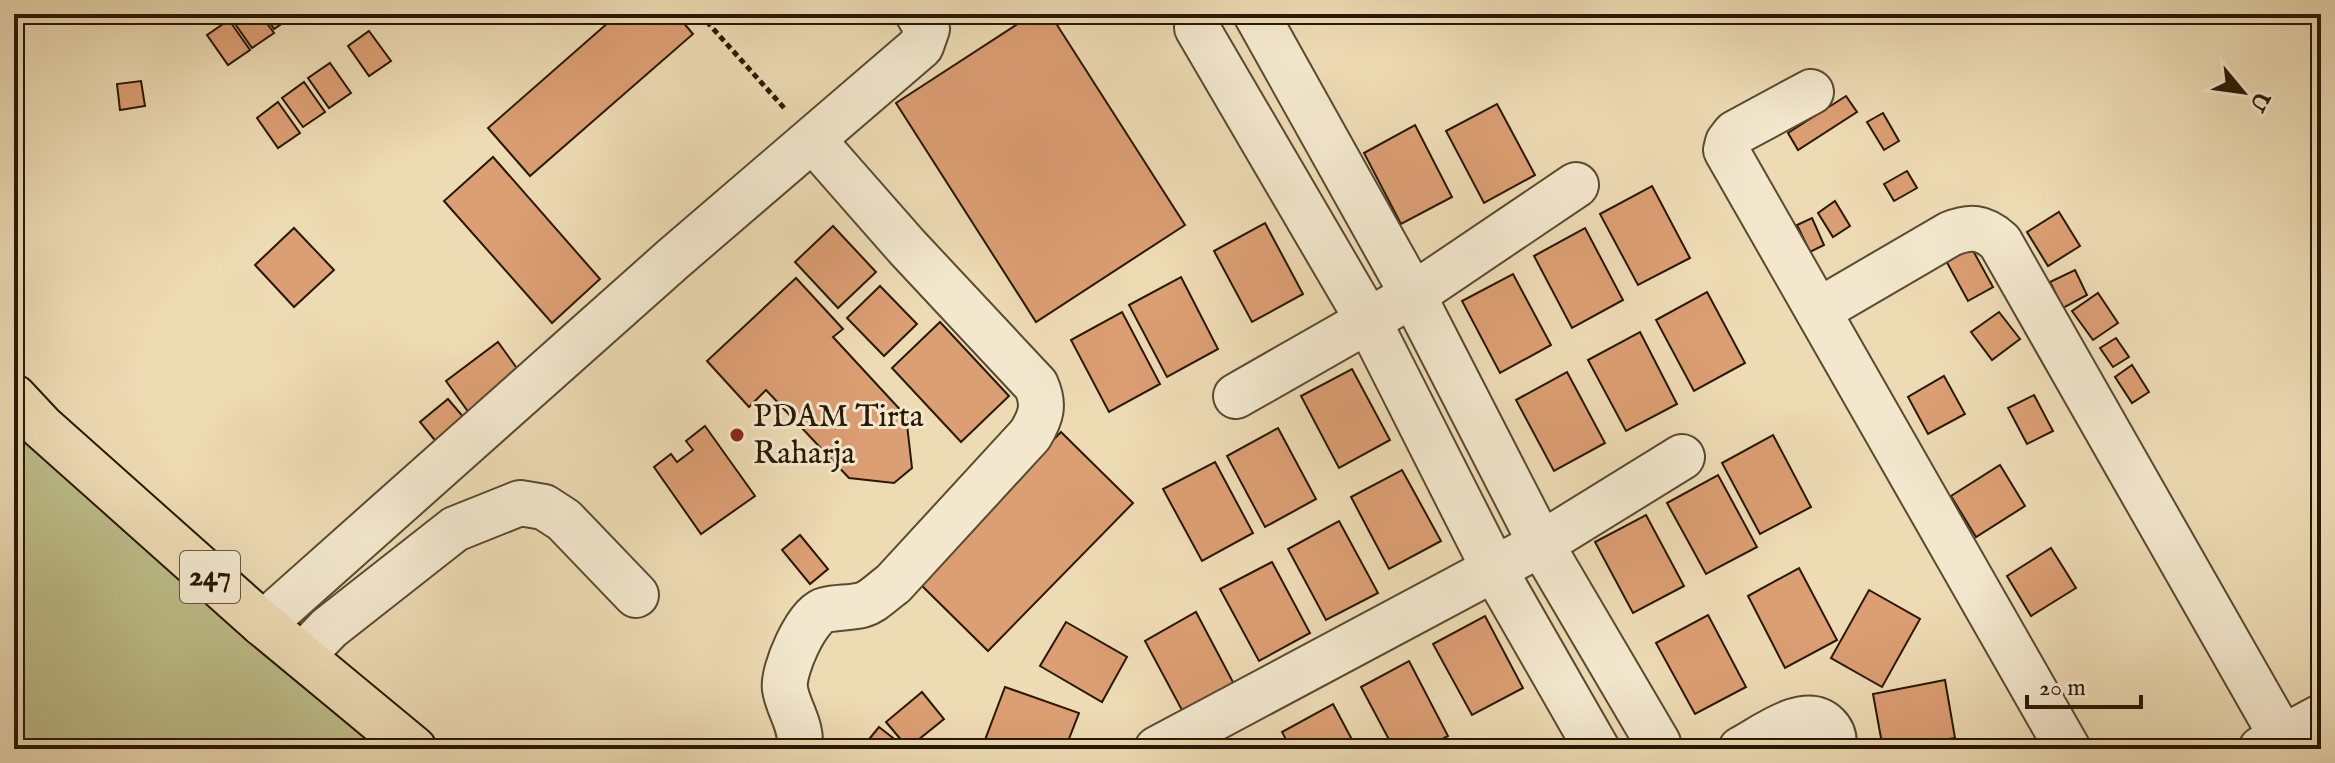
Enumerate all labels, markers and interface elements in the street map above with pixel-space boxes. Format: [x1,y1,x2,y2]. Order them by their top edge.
north arrow [2203,52,2283,132]
text: U [2241,85,2276,117]
place label: PDAM Tirta Raharja [753,397,924,475]
marker: PDAM Tirta Raharja [728,426,746,444]
road number: 247 [180,551,240,603]
scale bar [2027,659,2141,709]
text: 20 m [2039,673,2086,704]

